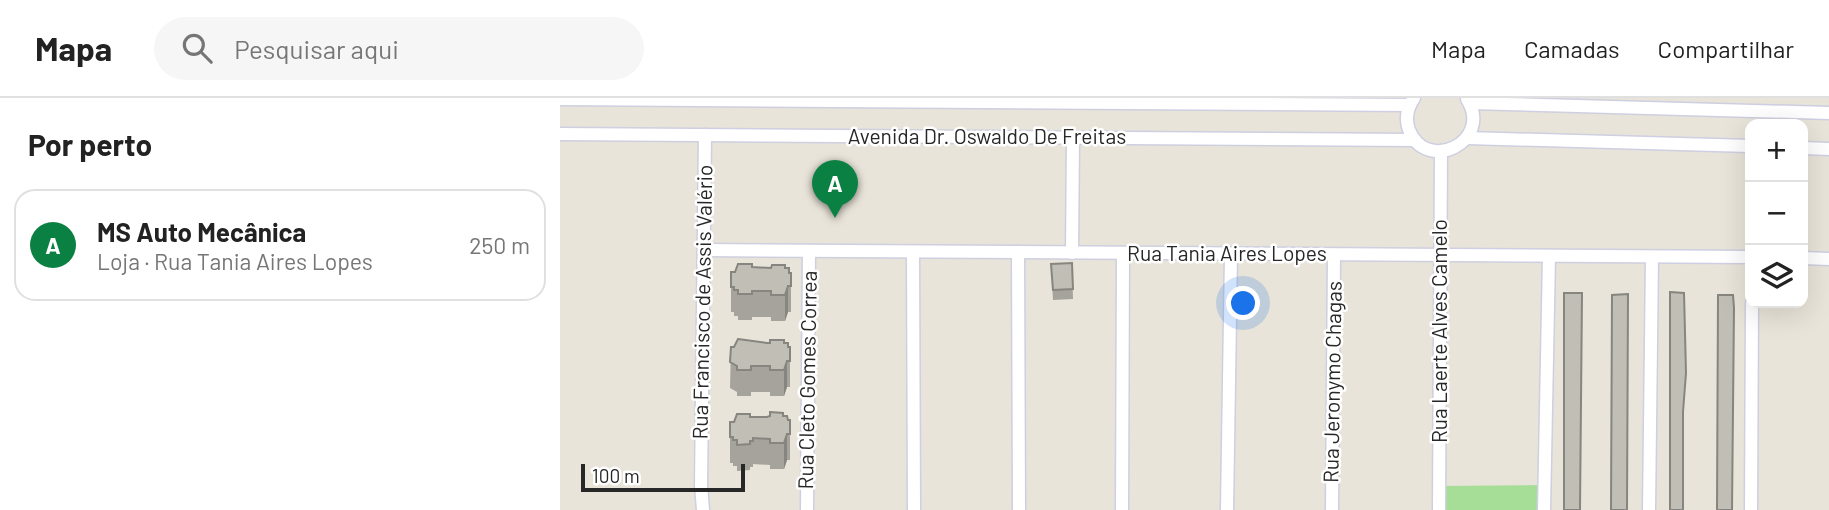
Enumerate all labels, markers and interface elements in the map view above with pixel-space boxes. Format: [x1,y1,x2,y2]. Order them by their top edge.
search box [154,17,644,80]
text: Mapa [35,28,112,68]
icon: search [178,29,216,67]
text: Pesquisar aqui [234,33,399,64]
text: Mapa [1431,34,1486,63]
text: Camadas [1524,34,1620,63]
text: Compartilhar [1658,34,1794,63]
map controls [1745,119,1808,308]
button: + [1745,119,1808,182]
street label: Avenida Dr. Oswaldo De Freitas [848,123,1126,148]
text: Por perto [28,126,152,162]
pin: A [812,160,858,218]
street label: Rua Francisco de Assis Valério [687,164,716,440]
button: − [1745,182,1808,245]
text: MS Auto Mecânica [97,216,306,247]
street label: Rua Laerte Alves Camelo [1426,219,1451,443]
text: A [45,231,61,259]
text: 250 m [469,231,530,259]
street label: Rua Tania Aires Lopes [1127,240,1327,265]
button: layers [1745,245,1808,308]
text: Loja · Rua Tania Aires Lopes [97,247,373,275]
street label: Rua Cleto Gomes Correa [792,270,821,489]
street label: Rua Jeronymo Chagas [1317,281,1346,483]
your location [1226,286,1260,320]
scale bar [581,461,746,493]
text: 100 m [592,464,640,487]

